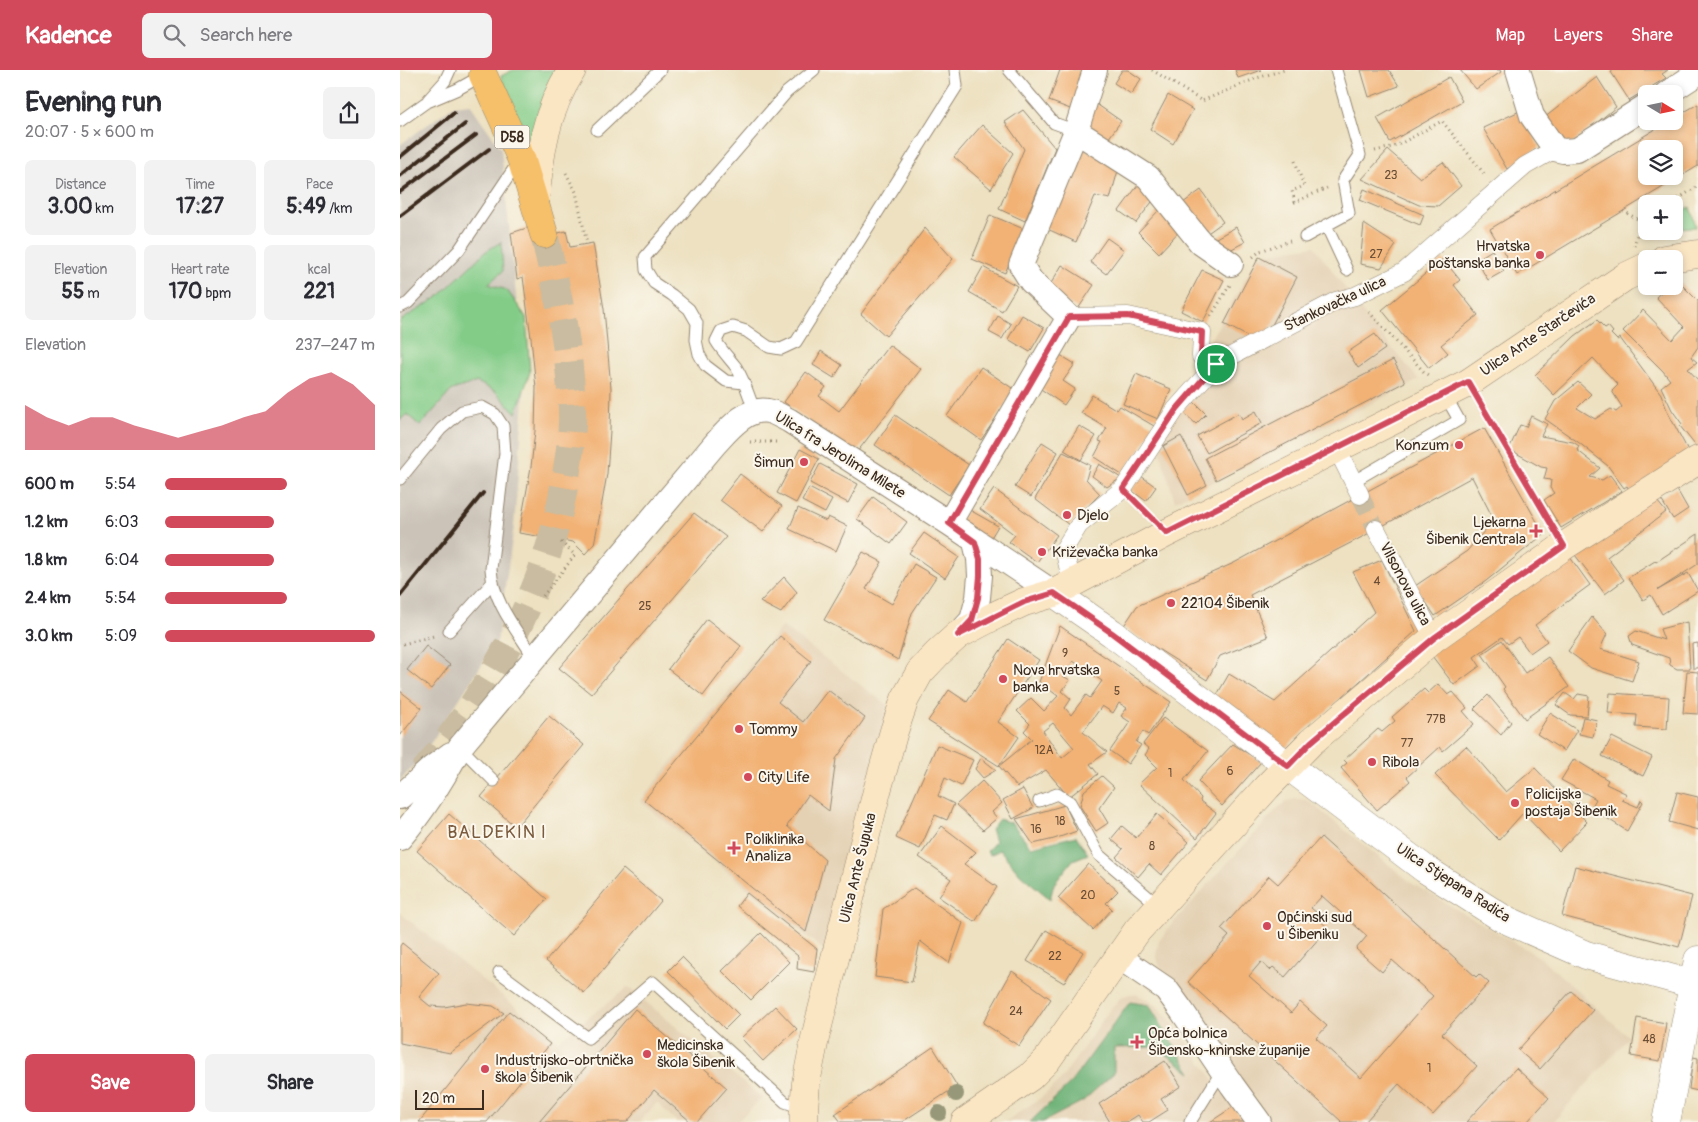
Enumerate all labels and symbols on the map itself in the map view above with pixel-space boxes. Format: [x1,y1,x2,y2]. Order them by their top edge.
north arrow [1638,85,1682,130]
road number: D58 [494,126,530,148]
house number: 23 [1384,168,1398,183]
place label: Hrvatska poštanska banka [1429,237,1530,273]
house number: 27 [1369,247,1383,262]
marker: Hrvatska poštanska banka [1534,249,1546,261]
street label: Stankovačka ulica [1281,272,1389,336]
street label: Ulica Ante Starčevića [1477,289,1599,381]
pin [1195,343,1237,385]
street label: Ulica fra Jerolima Milete [771,407,909,503]
place label: Konzum [1395,436,1449,455]
marker: Konzum [1453,439,1465,451]
place label: Šimun [753,453,794,472]
marker: Šimun [798,456,810,468]
place label: Djelo [1077,506,1109,525]
marker: Djelo [1061,509,1073,521]
place label: Ljekarna Šibenik Centrala [1426,513,1526,549]
marker: Ljekarna Šibenik Centrala [1530,525,1542,537]
street label: Vilsonova ulica [1375,539,1435,629]
place label: Križevačka banka [1052,543,1158,562]
marker: Križevačka banka [1036,546,1048,558]
house number: 4 [1374,574,1381,589]
place label: 22104 Šibenik [1181,594,1270,613]
marker: 22104 Šibenik [1165,597,1177,609]
house number: 25 [638,599,652,614]
house number: 9 [1062,646,1068,661]
place label: Nova hrvatska banka [1013,661,1100,697]
marker: Nova hrvatska banka [997,673,1009,685]
house number: 5 [1114,684,1120,699]
house number: 77B [1426,712,1446,727]
place label: Tommy [749,720,798,739]
marker: Tommy [733,723,745,735]
house number: 77 [1401,736,1414,751]
house number: 12A [1034,743,1054,758]
place label: Ribola [1382,753,1419,772]
marker: Ribola [1366,756,1378,768]
house number: 6 [1227,764,1234,779]
house number: 1 [1168,766,1172,781]
place label: City Life [758,768,810,787]
marker: City Life [742,771,754,783]
place label: Policijska postaja Šibenik [1525,785,1618,821]
marker: Policijska postaja Šibenik [1509,797,1521,809]
street label: Ulica Ante Šupuka [835,811,881,925]
house number: 18 [1055,814,1065,829]
district label: BALDEKIN I [447,821,547,844]
house number: 16 [1030,822,1042,837]
place label: Poliklinika Analiza [745,830,804,866]
house number: 8 [1149,839,1155,854]
street label: Ulica Stjepana Radića [1392,839,1514,927]
marker: Poliklinika Analiza [727,841,741,855]
house number: 20 [1081,888,1095,903]
place label: Općinski sud u Šibeniku [1277,908,1352,944]
marker: Općinski sud u Šibeniku [1261,920,1273,932]
house number: 22 [1048,949,1062,964]
house number: 24 [1009,1004,1023,1019]
place label: Opća bolnica Šibensko-kninske županije [1148,1024,1311,1060]
house number: 48 [1642,1032,1656,1047]
marker: Opća bolnica Šibensko-kninske županije [1130,1035,1144,1049]
place label: Medicinska škola Šibenik [657,1036,736,1072]
marker: Medicinska škola Šibenik [641,1048,653,1060]
place label: Industrijsko-obrtnička škola Šibenik [495,1051,634,1087]
house number: 1 [1427,1061,1431,1076]
marker: Industrijsko-obrtnička škola Šibenik [479,1063,491,1075]
scale bar [415,1087,484,1110]

